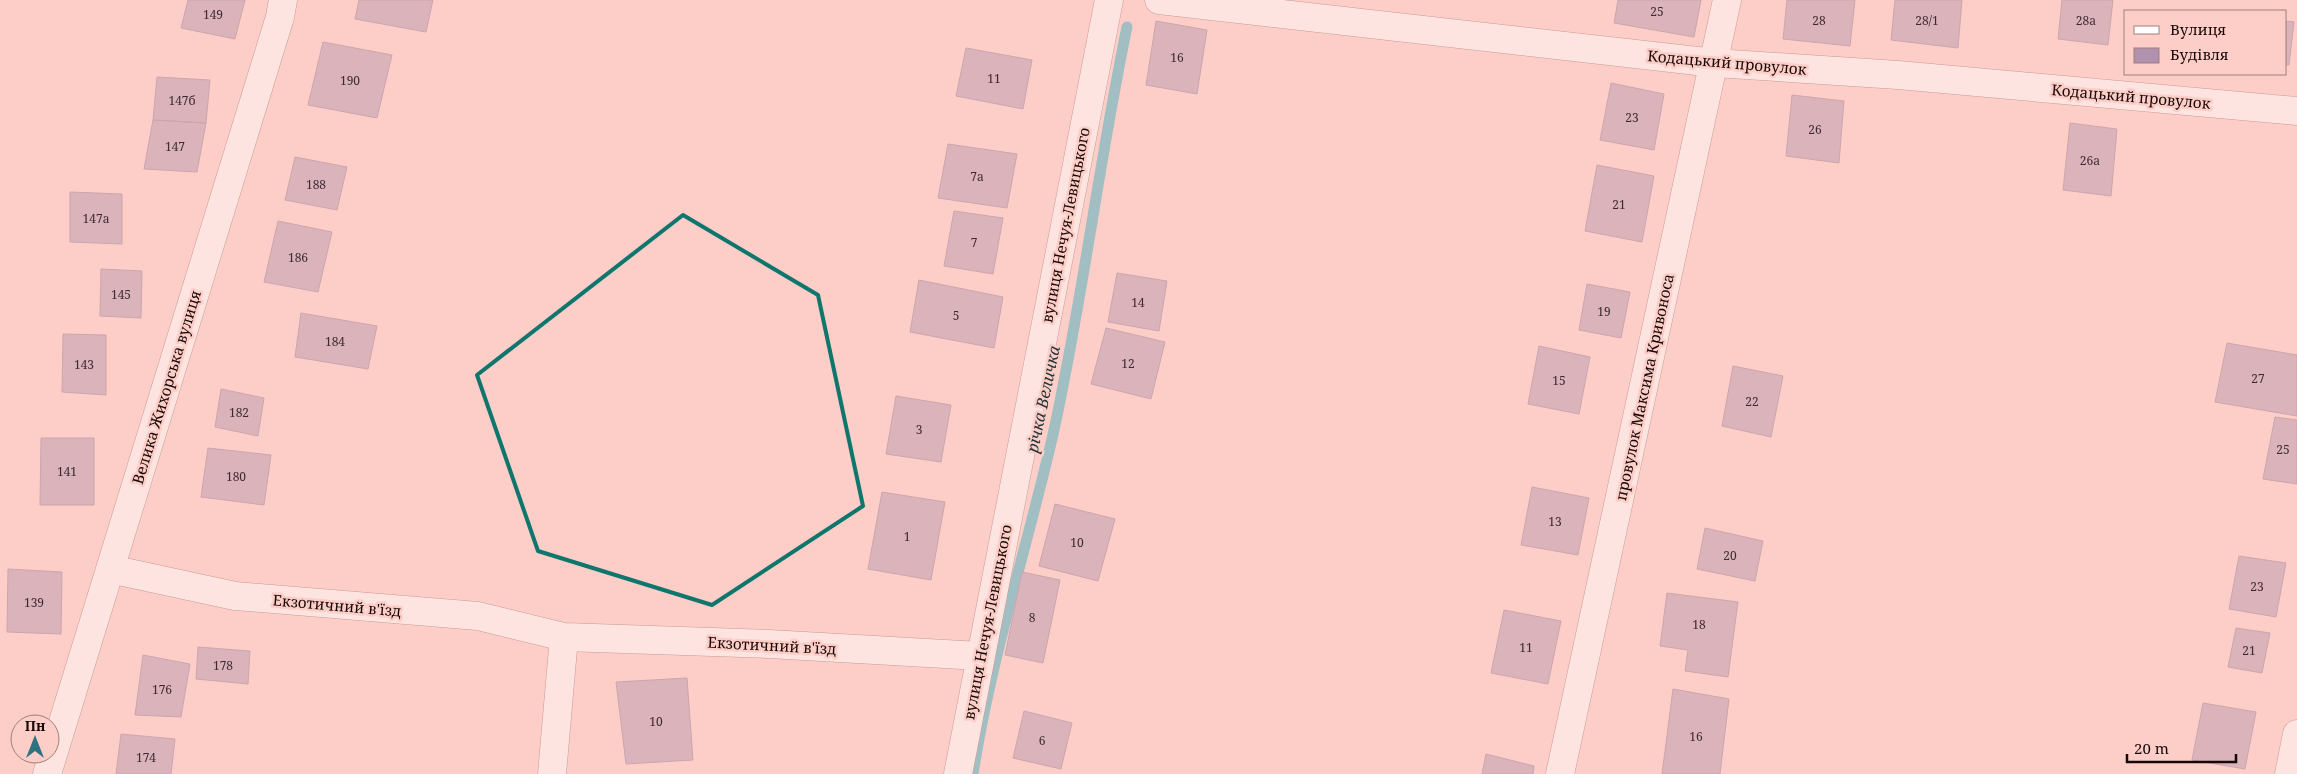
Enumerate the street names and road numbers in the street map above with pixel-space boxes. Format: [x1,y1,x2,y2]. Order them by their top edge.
street label: Кодацький провулок [1647,45,1808,79]
street label: Кодацький провулок [2051,79,2212,113]
street label: вулиця Нечуя-Левицького [1036,126,1094,324]
street label: провулок Максима Кривоноса [1610,272,1678,502]
street label: Велика Жихорська вулиця [127,288,205,486]
street label: вулиця Нечуя-Левицького [958,523,1016,721]
street label: Екзотичний в'їзд [272,589,402,621]
street label: Екзотичний в'їзд [707,632,837,658]

